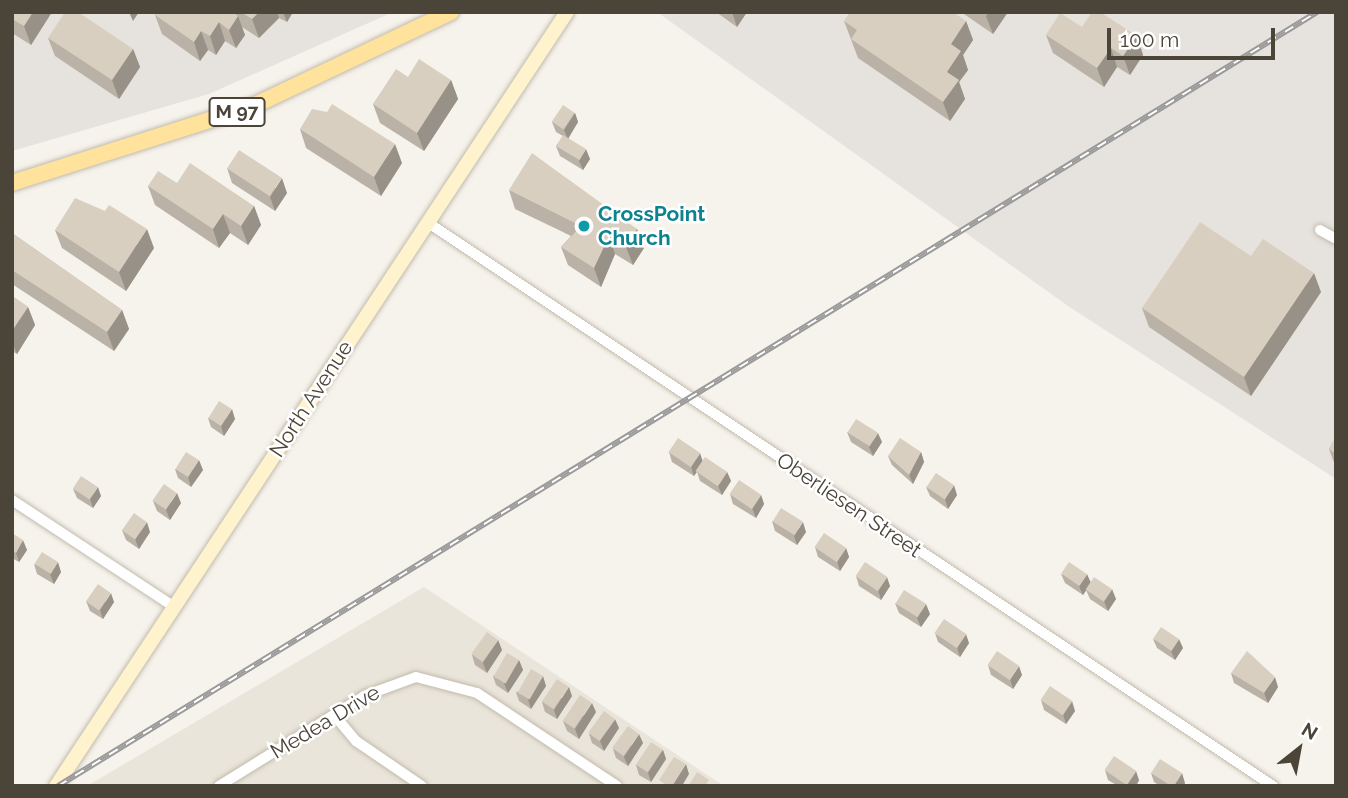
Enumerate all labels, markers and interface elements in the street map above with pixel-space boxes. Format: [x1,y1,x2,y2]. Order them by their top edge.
scale bar [1110,14,1278,58]
text: 100 m [1120,27,1179,52]
road number: M 97 [207,96,267,128]
place label: CrossPoint Church [598,201,705,251]
marker: CrossPoint Church [576,218,592,234]
street label: North Avenue [264,336,358,462]
street label: Oberliesen Street [772,447,926,563]
street label: Medea Drive [266,680,384,764]
north arrow [1264,714,1334,784]
text: N [1298,718,1322,744]

